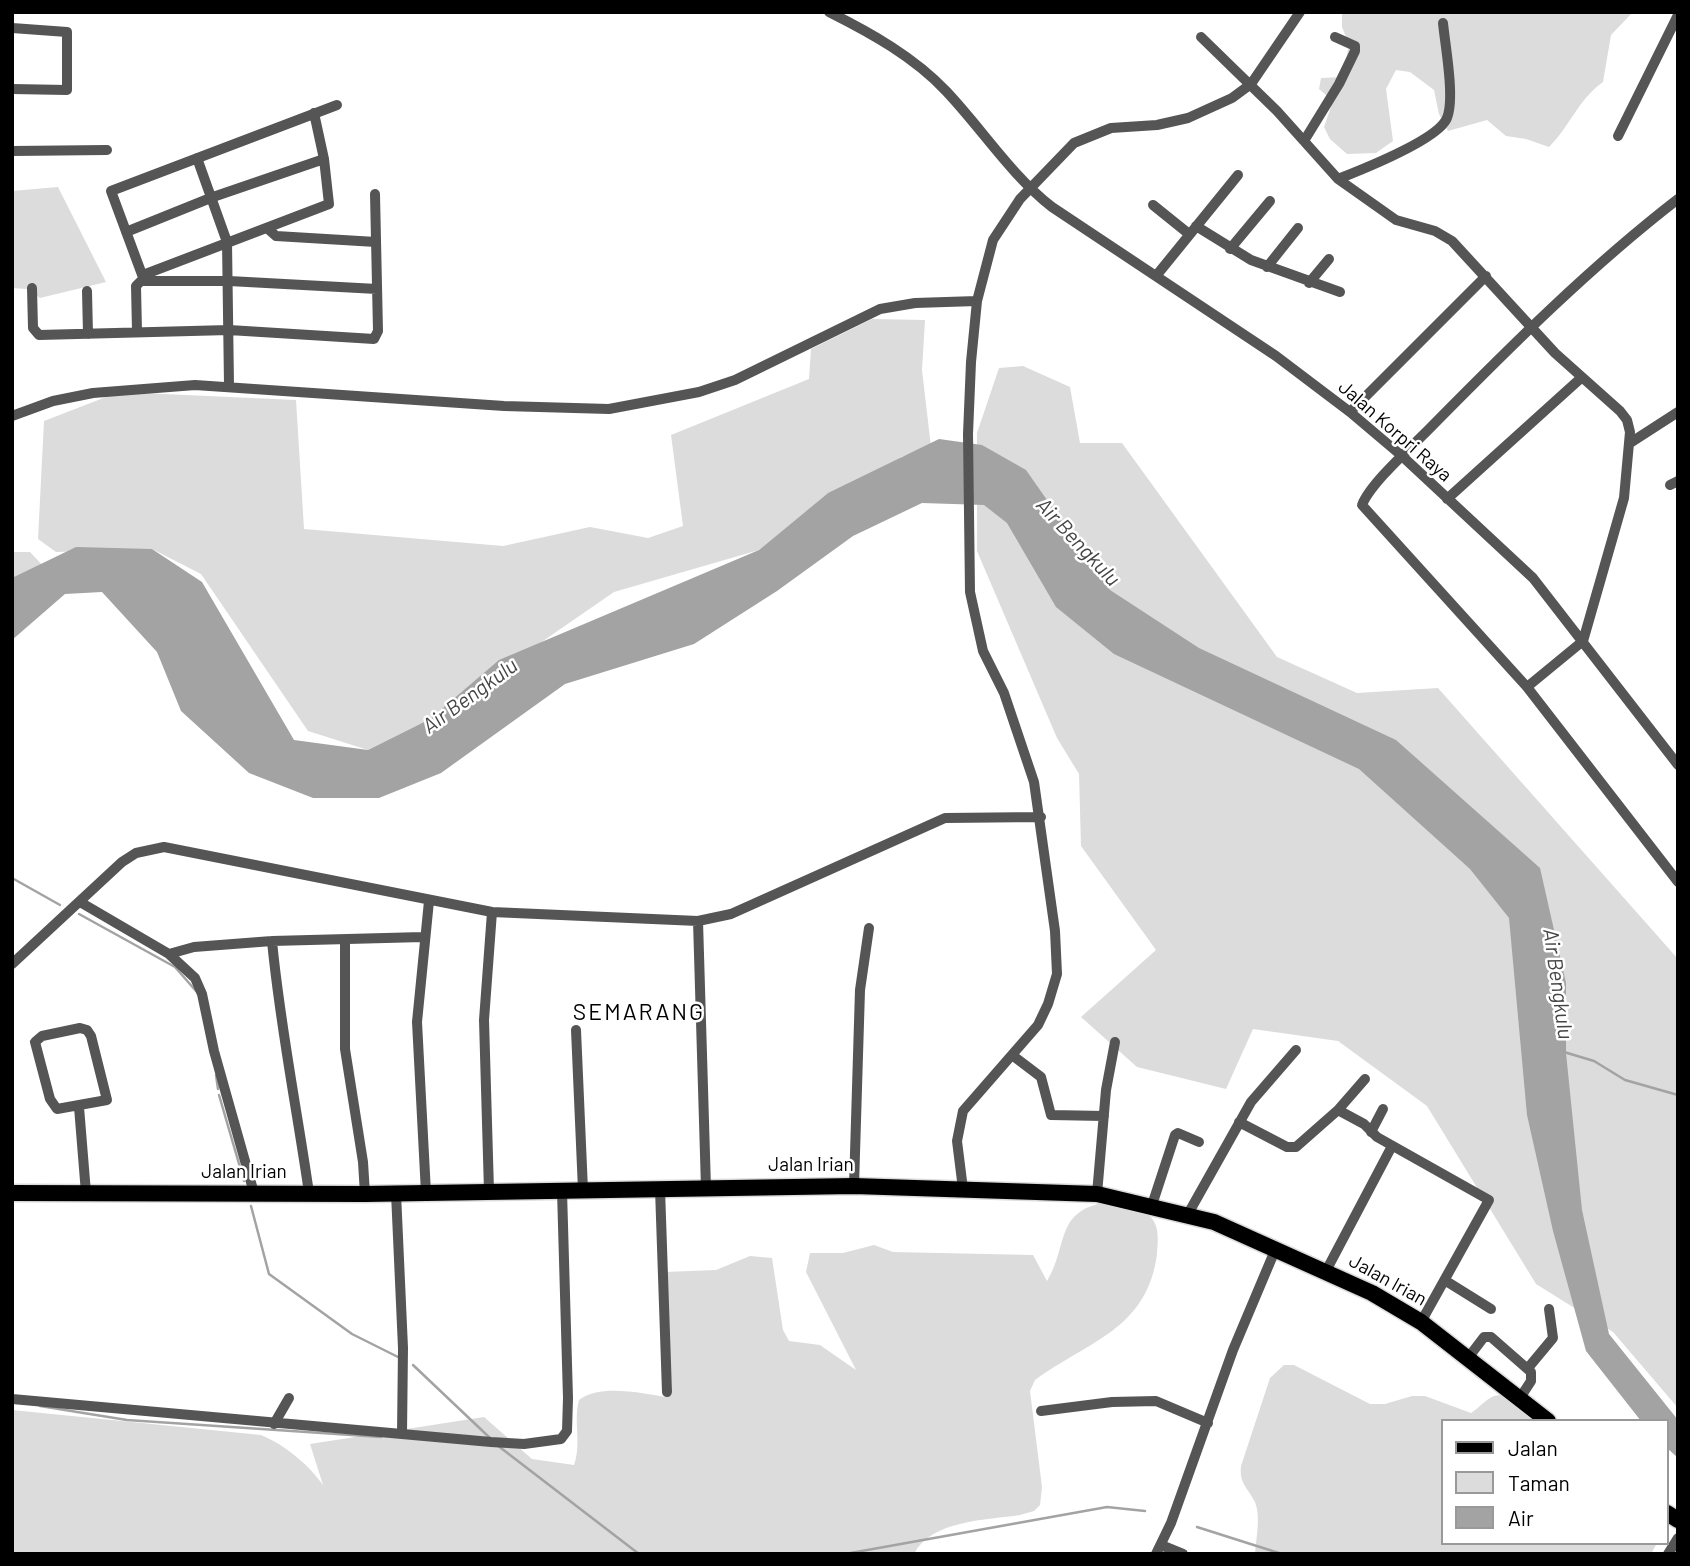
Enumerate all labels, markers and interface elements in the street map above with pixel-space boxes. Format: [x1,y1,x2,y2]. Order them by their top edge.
street label: Jalan Korpri Raya [1334,376,1456,486]
water label: Air Bengkulu [1031,493,1125,591]
water label: Air Bengkulu [418,653,522,739]
water label: Air Bengkulu [1538,927,1578,1041]
district label: SEMARANG [574,998,704,1026]
street label: Jalan Irian [768,1154,854,1176]
street label: Jalan Irian [201,1161,287,1183]
street label: Jalan Irian [1345,1249,1431,1311]
legend [1442,1419,1669,1545]
text: Jalan [1508,1435,1558,1460]
text: Taman [1508,1470,1570,1495]
text: Air [1508,1505,1534,1530]

